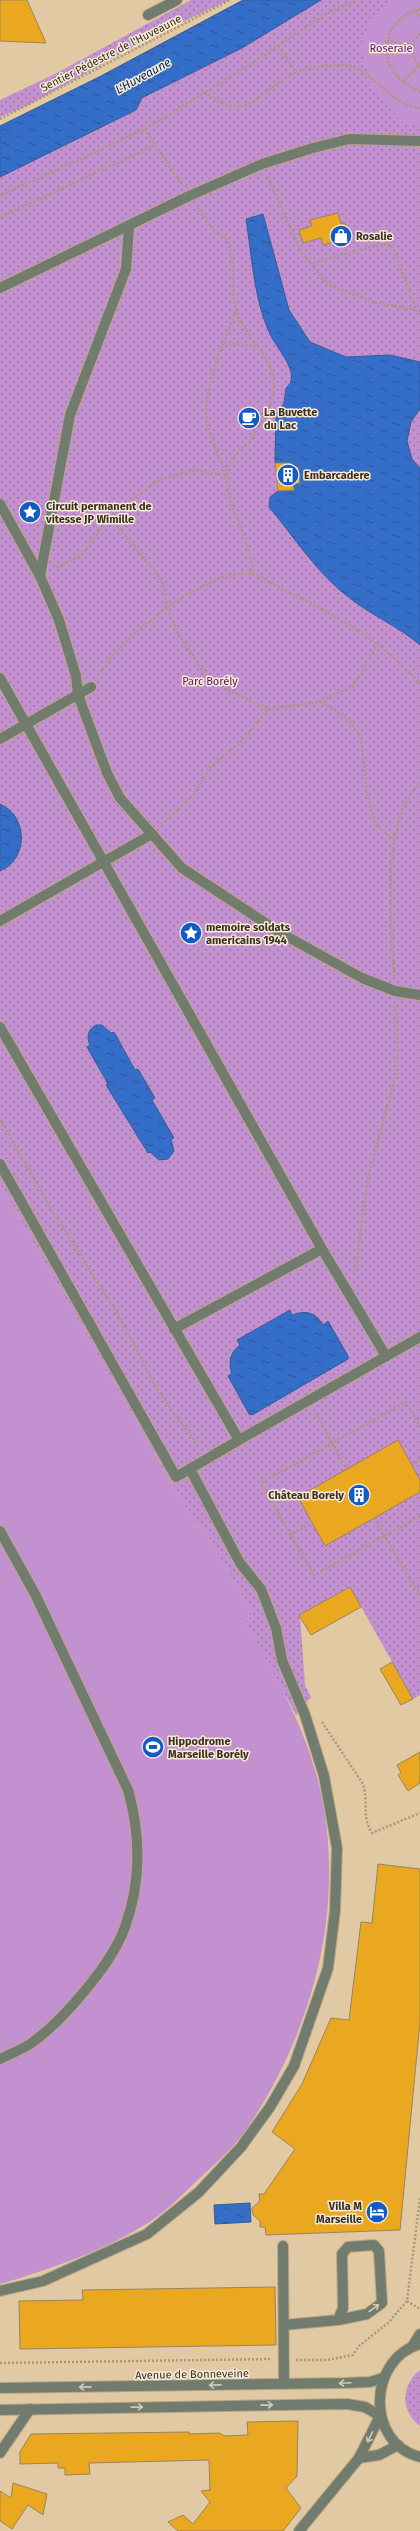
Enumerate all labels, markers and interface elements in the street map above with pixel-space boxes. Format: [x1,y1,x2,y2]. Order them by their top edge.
street label: Sentier Pédestre de l'Huveaune [39,12,184,95]
park label: Roseraie [370,42,413,55]
water label: L'Huveaune [113,55,173,97]
shop icon: Rosalie [328,223,354,249]
place label: Rosalie [356,230,393,243]
cafe icon: La Buvette du Lac [236,405,262,431]
place label: La Buvette du Lac [264,406,317,432]
building icon: Embarcadere [275,462,301,488]
place label: Embarcadere [304,469,370,482]
place icon: Circuit permanent de vitesse JP Wimille [17,499,43,525]
place label: Circuit permanent de vitesse JP Wimille [45,500,152,526]
park label: Parc Borély [182,675,238,688]
place icon: memoire soldats americains 1944 [178,920,204,946]
place label: memoire soldats americains 1944 [206,921,291,947]
building icon: Château Borely [346,1482,372,1508]
place label: Château Borely [268,1489,344,1502]
sports icon: Hippodrome Marseille Borély [140,1734,166,1760]
place label: Hippodrome Marseille Borély [168,1735,249,1761]
hotel icon: Villa M Marseille [364,2199,390,2225]
place label: Villa M Marseille [316,2200,362,2226]
one-way arrow [369,2304,380,2313]
street label: Avenue de Bonneveine [135,2367,249,2382]
one-way arrow [339,2379,352,2387]
one-way arrow [209,2381,222,2389]
one-way arrow [79,2383,92,2391]
one-way arrow [260,2401,273,2409]
one-way arrow [130,2403,143,2411]
one-way arrow [365,2431,373,2443]

